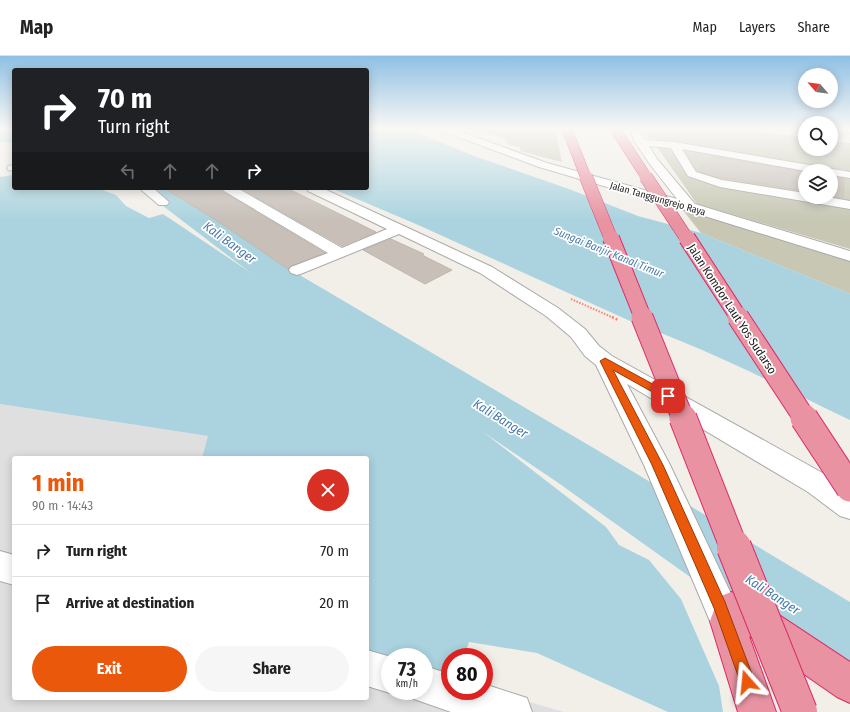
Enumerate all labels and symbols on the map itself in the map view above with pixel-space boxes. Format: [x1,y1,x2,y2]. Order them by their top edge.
north arrow [798,68,838,108]
street label: Jalan Tanggungrejo Raya [608,180,707,218]
water label: Kali Banger [201,218,259,267]
water label: Sungai Banjir Kanal Timur [551,224,667,281]
street label: Jalan Komdor Laut Yos Sudarso [685,241,779,377]
pin [651,379,685,413]
water label: Kali Banger [471,396,531,441]
water label: Kali Banger [743,571,803,618]
speed limit sign: 80 [441,648,493,700]
position arrow [726,661,768,703]

